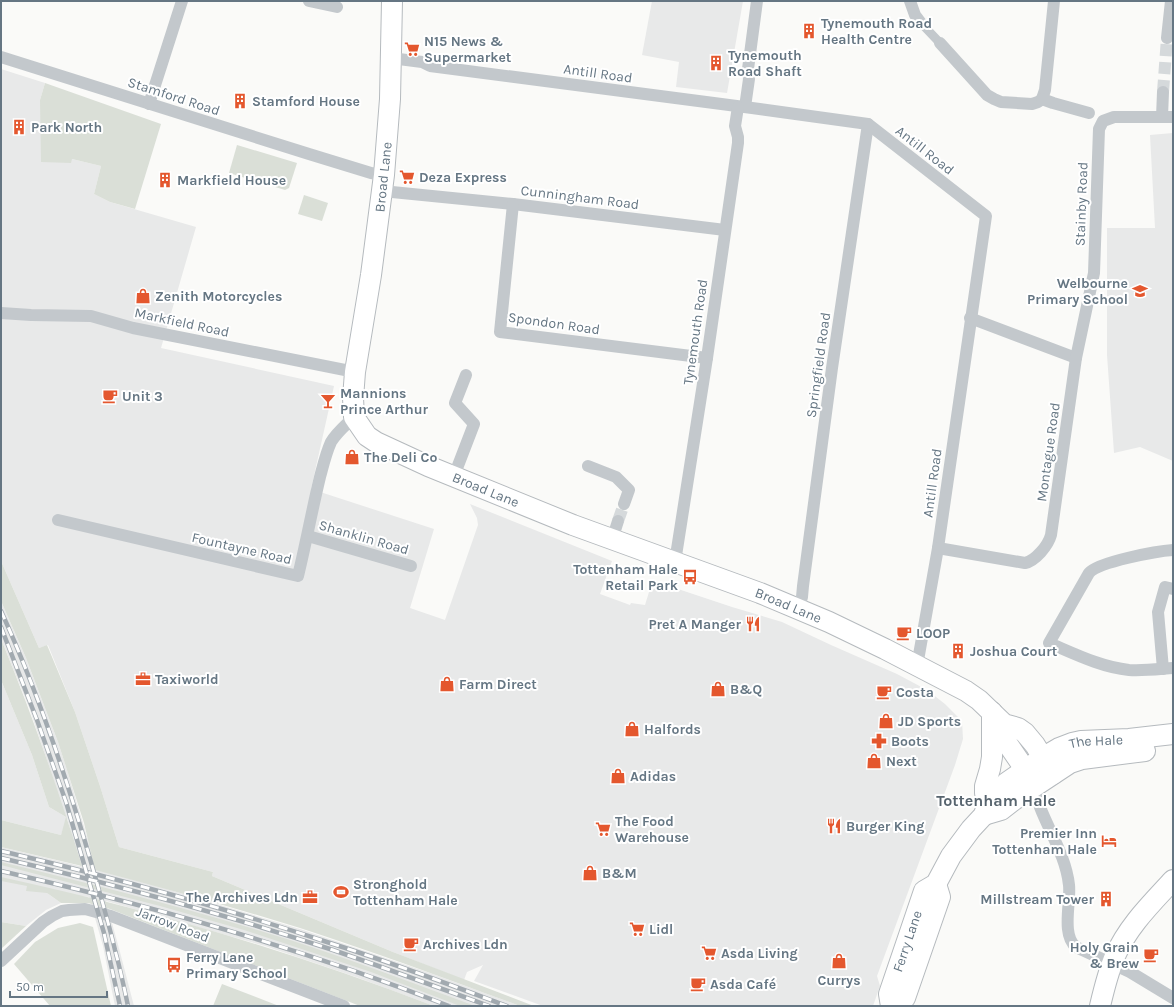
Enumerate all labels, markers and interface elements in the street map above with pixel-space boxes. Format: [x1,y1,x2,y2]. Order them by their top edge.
place label: Tynemouth Road Health Centre [821,15,932,48]
building icon: Tynemouth Road Health Centre [800,22,818,40]
place label: N15 News & Supermarket [424,33,512,66]
supermarket icon: N15 News & Supermarket [403,40,421,58]
place label: Tynemouth Road Shaft [728,47,802,80]
building icon: Tynemouth Road Shaft [707,54,725,72]
street label: Antill Road [562,60,633,87]
street label: Stamford Road [126,74,222,119]
building icon: Stamford House [231,92,249,110]
place label: Stamford House [252,93,360,110]
building icon: Park North [10,118,28,136]
place label: Park North [31,119,102,136]
street label: Antill Road [892,122,957,178]
street label: Broad Lane [371,141,396,213]
street label: Stainby Road [1072,162,1091,246]
supermarket icon: Deza Express [398,168,416,186]
place label: Deza Express [419,169,507,186]
building icon: Markfield House [156,171,174,189]
place label: Markfield House [177,172,286,189]
street label: Cunningham Road [520,182,640,213]
place label: Welbourne Primary School [1027,275,1128,308]
street label: Tynemouth Road [680,278,711,386]
school or university icon: Welbourne Primary School [1131,282,1149,300]
shop icon: Zenith Motorcycles [134,287,152,305]
place label: Zenith Motorcycles [155,288,282,305]
street label: Markfield Road [133,304,231,341]
street label: Spondon Road [507,309,601,338]
street label: Springfield Road [803,311,834,419]
place label: Mannions Prince Arthur [340,385,429,418]
cafe icon: Unit 3 [101,387,119,405]
place label: Unit 3 [122,388,163,405]
bar icon: Mannions Prince Arthur [319,392,337,410]
street label: Montague Road [1033,401,1064,503]
shop icon: The Deli Co [343,448,361,466]
street label: Antill Road [919,448,946,519]
place label: The Deli Co [364,449,437,466]
street label: Broad Lane [450,469,522,511]
street label: Shanklin Road [317,516,411,558]
street label: Fountayne Road [190,529,294,568]
place label: Tottenham Hale Retail Park [573,561,679,594]
bus stop icon: Tottenham Hale Retail Park [681,568,699,586]
street label: Broad Lane [753,584,824,627]
restaurant icon: Pret A Manger [744,615,762,633]
place label: Pret A Manger [648,616,742,633]
cafe icon: LOOP [895,624,913,642]
place label: LOOP [916,625,950,642]
building icon: Joshua Court [949,642,967,660]
place label: Joshua Court [970,643,1058,660]
office icon: Taxiworld [134,670,152,688]
place label: Taxiworld [155,671,219,688]
shop icon: Farm Direct [438,675,456,693]
place label: Farm Direct [459,676,537,693]
shop icon: B&Q [709,680,727,698]
place label: B&Q [730,681,762,698]
cafe icon: Costa [875,683,893,701]
place label: Costa [896,684,934,701]
shop icon: JD Sports [877,712,895,730]
place label: JD Sports [898,713,961,730]
shop icon: Halfords [623,720,641,738]
place label: Halfords [644,721,701,738]
street label: The Hale [1067,731,1123,752]
pharmacy icon: Boots [870,732,888,750]
place label: Boots [891,733,929,750]
shop icon: Next [865,752,883,770]
place label: Next [886,753,917,770]
shop icon: Adidas [609,767,627,785]
place label: Adidas [630,768,676,785]
district label: Tottenham Hale [936,791,1056,810]
place label: The Food Warehouse [615,813,689,846]
restaurant icon: Burger King [825,817,843,835]
place label: Burger King [846,818,924,835]
supermarket icon: The Food Warehouse [594,820,612,838]
place label: Premier Inn Tottenham Hale [992,825,1097,858]
hotel icon: Premier Inn Tottenham Hale [1100,832,1118,850]
shop icon: B&M [581,864,599,882]
place label: B&M [602,865,637,882]
place label: Stronghold Tottenham Hale [353,876,458,909]
sports icon: Stronghold Tottenham Hale [332,883,350,901]
office icon: The Archives Ldn [301,888,319,906]
place label: The Archives Ldn [186,889,298,906]
building icon: Millstream Tower [1097,890,1115,908]
place label: Millstream Tower [980,891,1094,908]
street label: Jarrow Road [134,903,212,946]
street label: Ferry Lane [889,908,926,974]
supermarket icon: Lidl [628,920,646,938]
place label: Lidl [649,921,673,938]
cafe icon: Archives Ldn [402,935,420,953]
place label: Archives Ldn [423,936,508,953]
place label: Holy Grain & Brew [1070,939,1139,972]
supermarket icon: Asda Living [700,944,718,962]
place label: Asda Living [721,945,798,962]
cafe icon: Holy Grain & Brew [1142,946,1160,964]
place label: Ferry Lane Primary School [186,949,287,982]
shop icon: Currys [830,952,848,970]
bus stop icon: Ferry Lane Primary School [165,956,183,974]
place label: Currys [817,972,861,989]
scale bar [10,973,107,999]
cafe icon: Asda Café [689,975,707,993]
place label: Asda Café [710,976,776,993]
text: 50 m [16,980,44,994]

